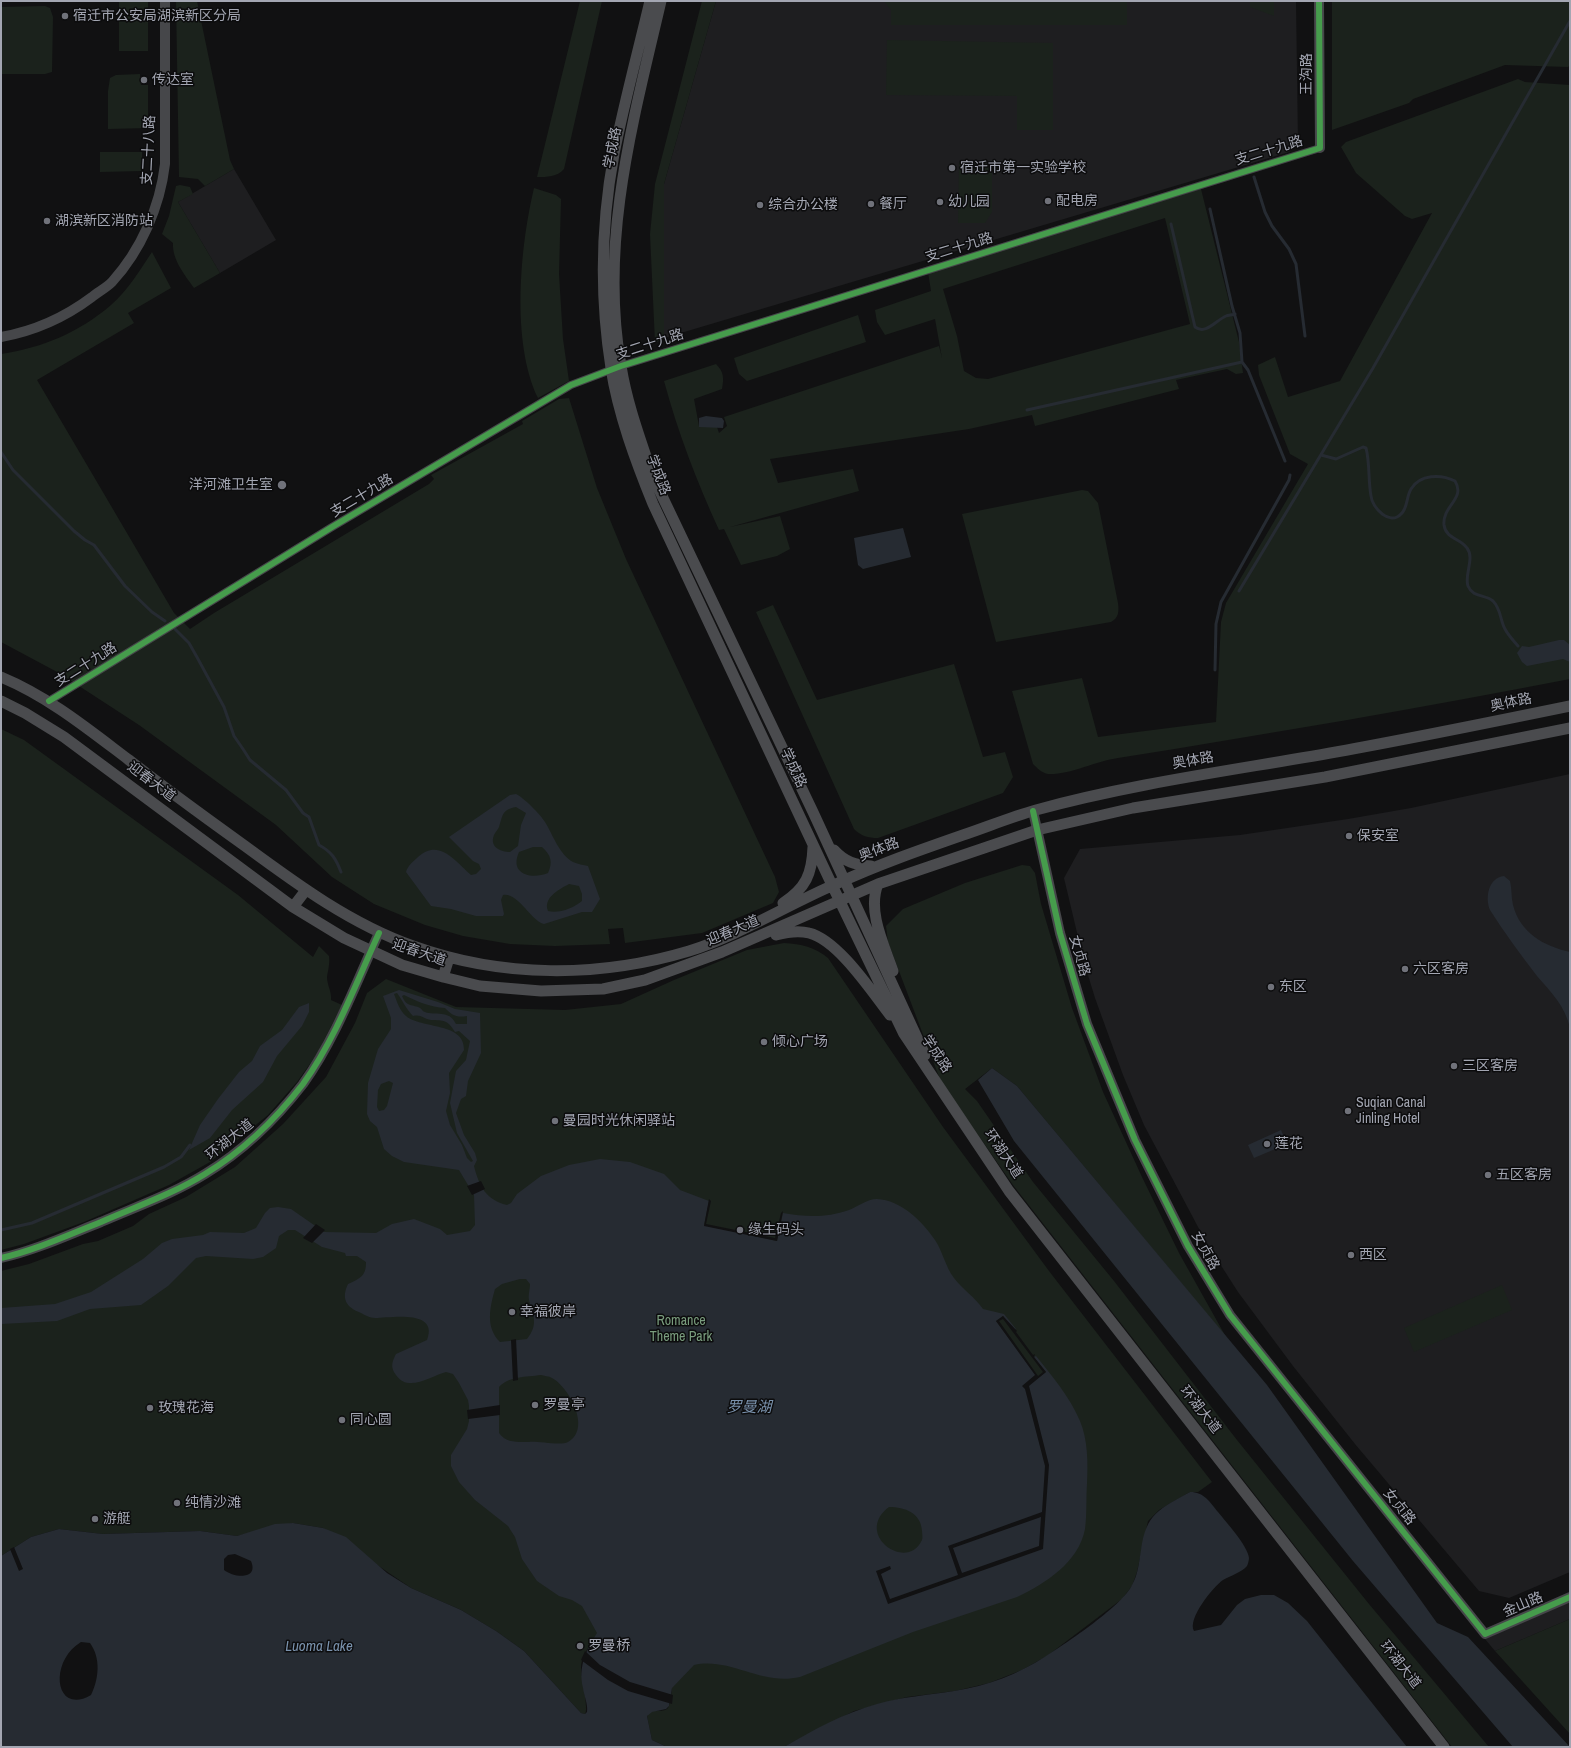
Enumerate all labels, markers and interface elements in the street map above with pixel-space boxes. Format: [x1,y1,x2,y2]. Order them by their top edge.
place label: 宿迁市公安局湖滨新区分局 [73,8,241,24]
marker: 宿迁市公安局湖滨新区分局 [60,11,70,21]
street label: 王沟路 [1299,53,1315,95]
place label: 传达室 [152,72,194,88]
marker: 传达室 [139,75,149,85]
street label: 支二十八路 [139,115,159,185]
street label: 学成路 [601,126,625,170]
street label: 支二十九路 [1233,133,1305,169]
place label: 宿迁市第一实验学校 [960,160,1086,176]
marker: 宿迁市第一实验学校 [947,163,957,173]
place label: 配电房 [1056,193,1098,209]
place label: 幼儿园 [948,194,990,210]
place label: 餐厅 [879,196,907,212]
marker: 配电房 [1043,196,1053,206]
place label: 综合办公楼 [768,197,838,213]
marker: 幼儿园 [935,197,945,207]
marker: 餐厅 [866,199,876,209]
marker: 综合办公楼 [755,200,765,210]
place label: 湖滨新区消防站 [55,213,153,229]
marker: 湖滨新区消防站 [42,216,52,226]
street label: 支二十九路 [923,230,995,266]
street label: 支二十九路 [614,326,686,364]
street label: 学成路 [643,452,673,498]
street label: 支二十九路 [328,471,396,521]
place label: 洋河滩卫生室 [189,477,273,493]
marker: 洋河滩卫生室 [276,479,288,491]
street label: 支二十九路 [52,639,120,691]
street label: 奥体路 [1489,690,1533,716]
street label: 学成路 [777,745,809,791]
street label: 奥体路 [1171,749,1215,773]
street label: 迎春大道 [124,758,178,806]
place label: 保安室 [1357,828,1399,844]
marker: 保安室 [1344,831,1354,841]
street label: 奥体路 [856,835,902,865]
street label: 迎春大道 [704,912,762,950]
street label: 女贞路 [1065,933,1093,979]
street label: 迎春大道 [390,936,448,970]
place label: 六区客房 [1413,961,1469,977]
marker: 六区客房 [1400,964,1410,974]
place label: 东区 [1279,979,1307,995]
marker: 东区 [1266,982,1276,992]
street label: 学成路 [917,1032,955,1076]
place label: 倾心广场 [772,1034,828,1050]
marker: 倾心广场 [759,1037,769,1047]
place label: 三区客房 [1462,1058,1518,1074]
marker: 三区客房 [1449,1061,1459,1071]
place label: Suqian Canal Jinling Hotel [1356,1095,1426,1128]
marker: Suqian Canal Jinling Hotel [1343,1106,1353,1116]
place label: 曼园时光休闲驿站 [563,1113,675,1129]
street label: 环湖大道 [203,1116,257,1164]
marker: 曼园时光休闲驿站 [550,1116,560,1126]
street label: 环湖大道 [980,1126,1026,1182]
place label: 莲花 [1275,1136,1303,1152]
marker: 莲花 [1262,1139,1272,1149]
place label: 五区客房 [1496,1167,1552,1183]
marker: 五区客房 [1483,1170,1493,1180]
place label: 缘生码头 [748,1222,804,1238]
marker: 缘生码头 [735,1225,745,1235]
street label: 女贞路 [1187,1229,1223,1273]
place label: 西区 [1359,1247,1387,1263]
marker: 西区 [1346,1250,1356,1260]
place label: 幸福彼岸 [520,1304,576,1320]
marker: 幸福彼岸 [507,1307,517,1317]
park label: Romance Theme Park [650,1313,712,1346]
street label: 环湖大道 [1176,1383,1224,1437]
place label: 罗曼亭 [543,1397,585,1413]
water label: 罗曼湖 [727,1399,771,1417]
place label: 玫瑰花海 [158,1400,214,1416]
marker: 罗曼亭 [530,1400,540,1410]
marker: 玫瑰花海 [145,1403,155,1413]
place label: 同心圆 [350,1412,392,1428]
marker: 同心圆 [337,1415,347,1425]
street label: 女贞路 [1379,1485,1419,1529]
place label: 纯情沙滩 [185,1495,241,1511]
marker: 纯情沙滩 [172,1498,182,1508]
place label: 游艇 [103,1511,131,1527]
marker: 游艇 [90,1514,100,1524]
street label: 金山路 [1500,1589,1546,1621]
water label: Luoma Lake [285,1638,353,1656]
place label: 罗曼桥 [588,1638,630,1654]
street label: 环湖大道 [1376,1638,1424,1692]
marker: 罗曼桥 [575,1641,585,1651]

